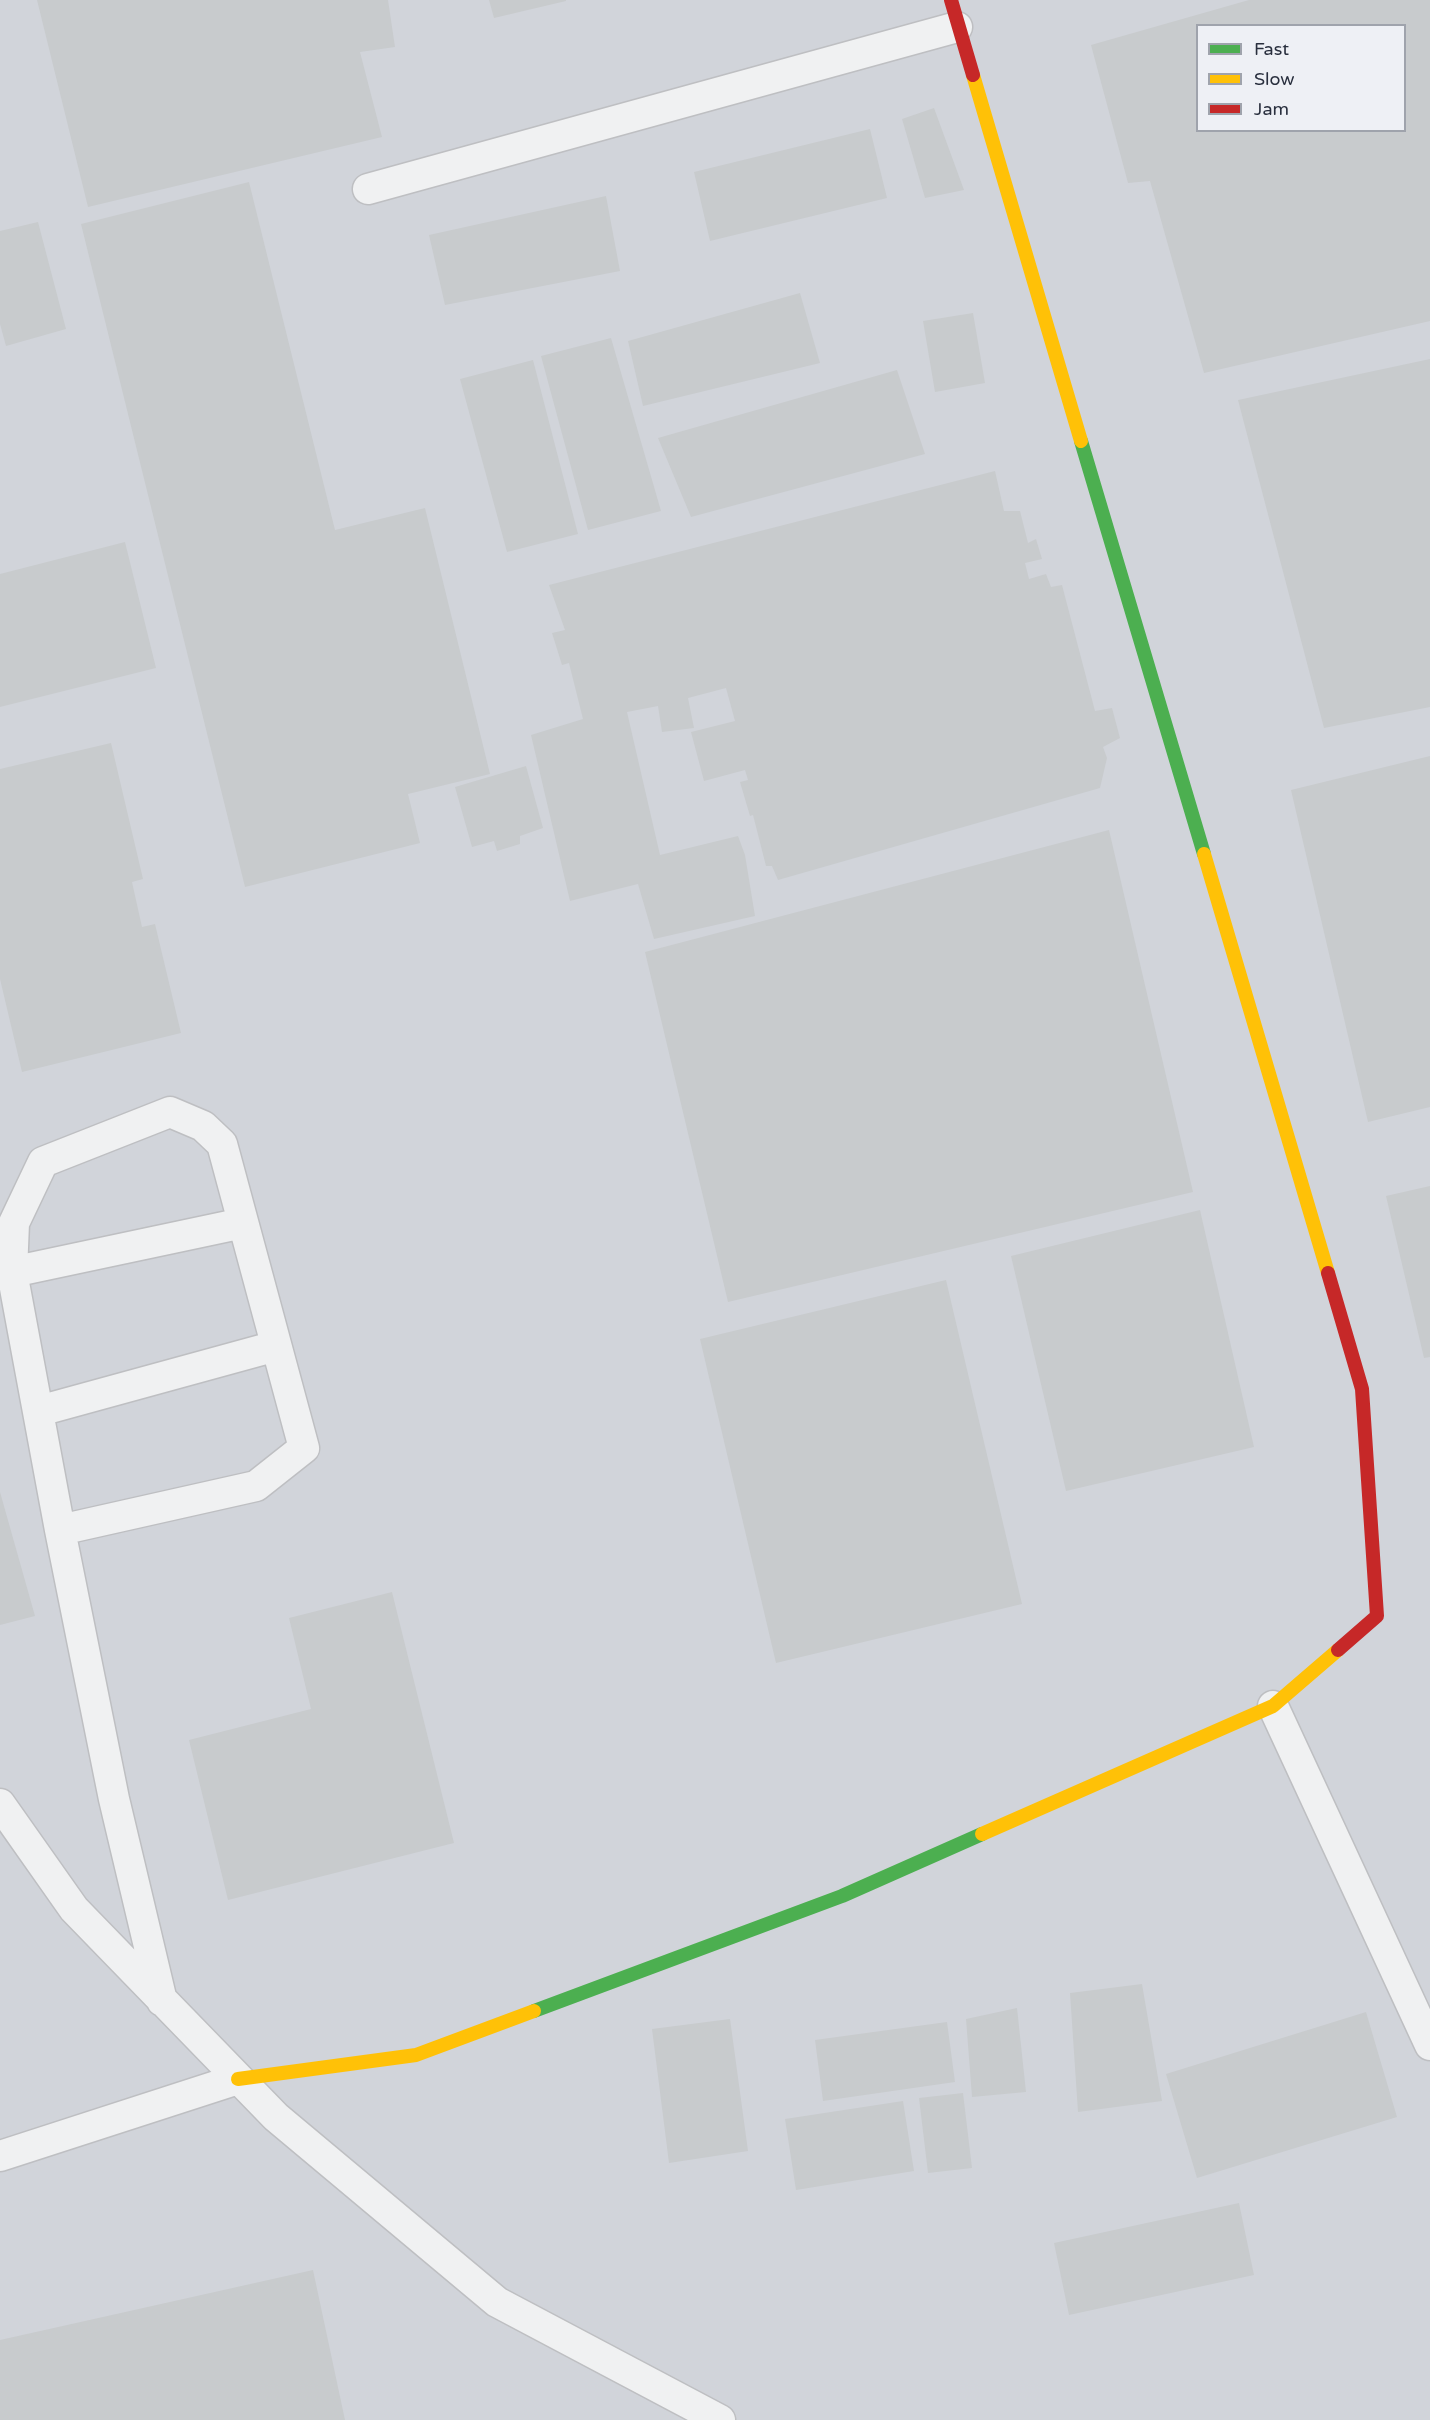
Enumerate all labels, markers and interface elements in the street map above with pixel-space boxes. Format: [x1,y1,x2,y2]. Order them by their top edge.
legend [1196,24,1406,132]
text: Fast [1254,38,1289,60]
text: Slow [1254,68,1295,90]
text: Jam [1254,98,1289,120]

